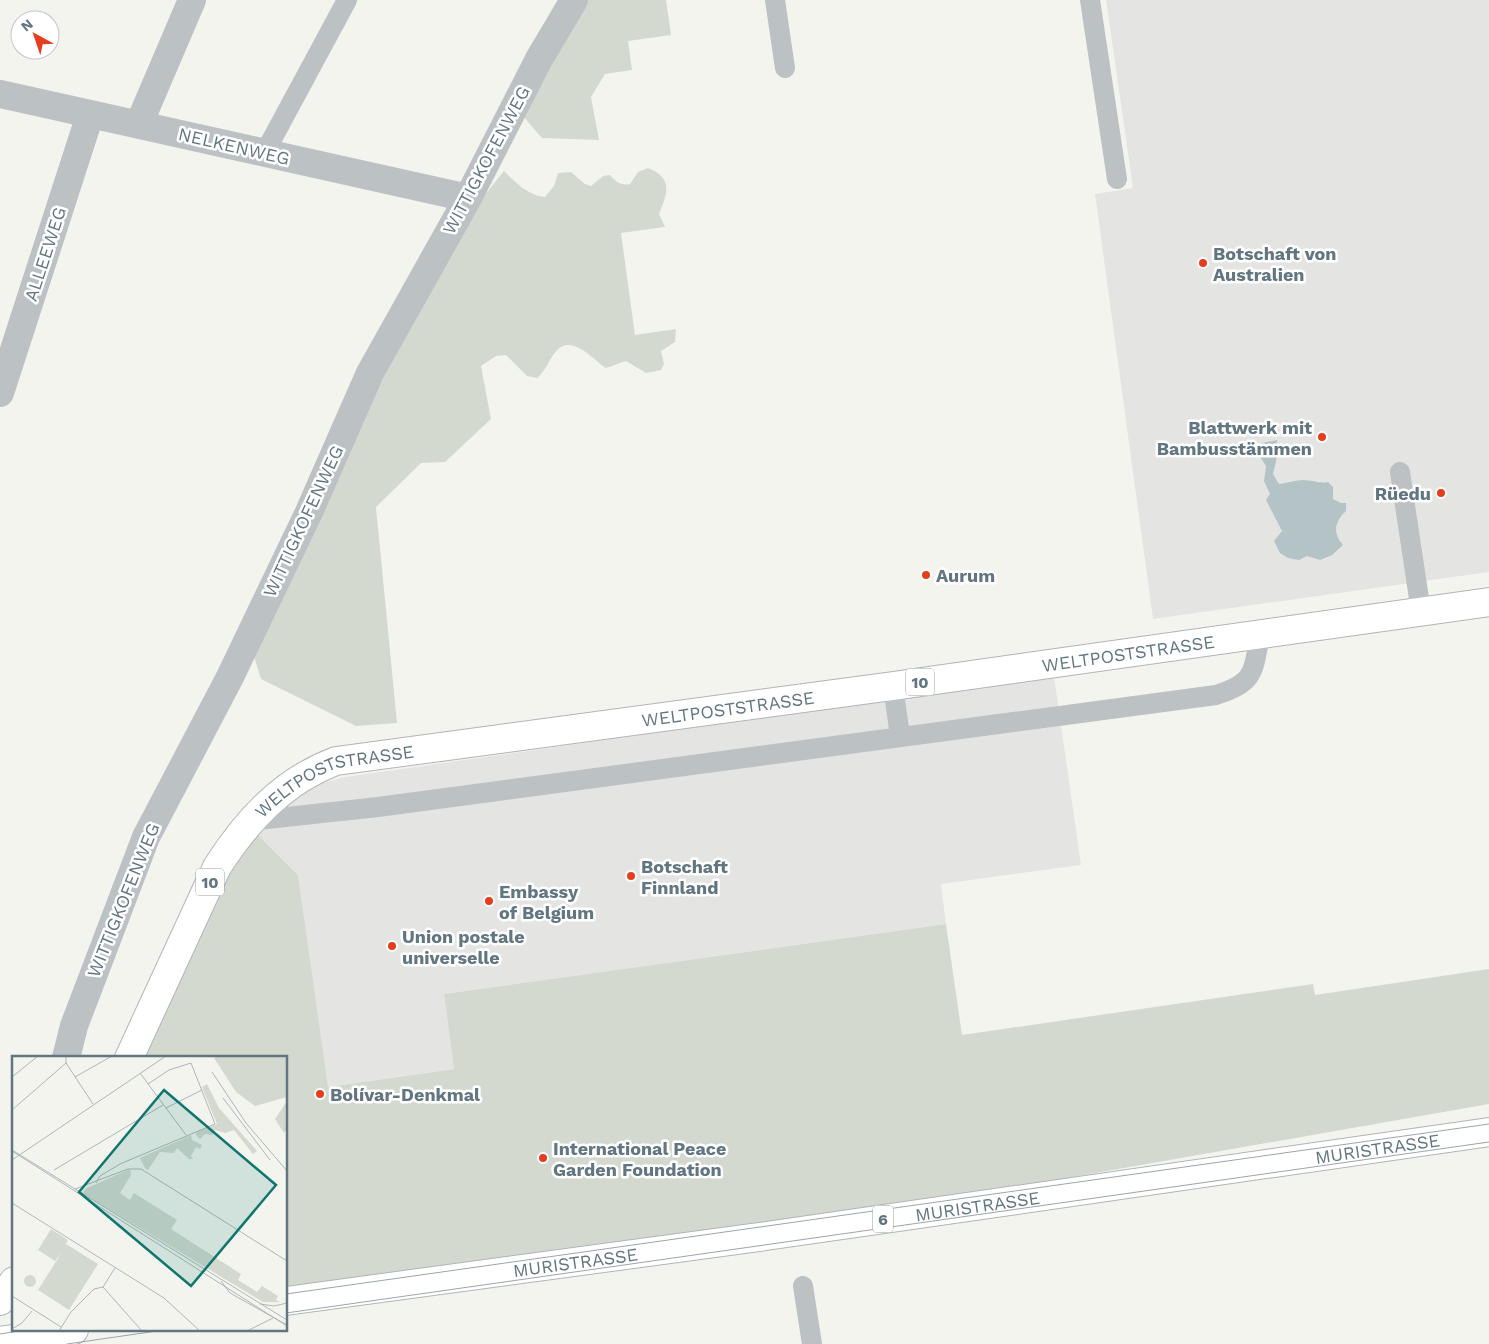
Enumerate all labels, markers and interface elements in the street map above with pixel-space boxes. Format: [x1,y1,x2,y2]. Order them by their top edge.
north arrow [10,10,60,60]
text: N [18,16,36,35]
street label: WITTIGKOFENWEG [438,82,534,238]
street label: NELKENWEG [176,123,292,169]
street label: ALLEEWEG [20,204,70,304]
place label: Botschaft von Australien [1213,243,1337,285]
marker: Botschaft von Australien [1197,257,1209,269]
place label: Blattwerk mit Bambusstämmen [1157,417,1312,459]
marker: Blattwerk mit Bambusstämmen [1316,431,1328,443]
street label: WITTIGKOFENWEG [259,442,347,600]
place label: Rüedu [1375,483,1431,504]
marker: Rüedu [1435,487,1447,499]
place label: Aurum [936,565,995,586]
marker: Aurum [920,569,932,581]
street label: WELTPOSTSTRASSE [1040,630,1216,675]
road number: 10 [906,669,934,696]
street label: WELTPOSTSTRASSE [640,686,816,730]
street label: WELTPOSTSTRASSE [250,740,415,822]
street label: WITTIGKOFENWEG [82,820,164,980]
place label: Botschaft Finnland [641,856,728,898]
road number: 10 [196,869,224,896]
marker: Botschaft Finnland [625,870,637,882]
place label: Embassy of Belgium [499,881,594,923]
marker: Embassy of Belgium [483,895,495,907]
place label: Union postale universelle [402,926,525,968]
marker: Union postale universelle [386,940,398,952]
inset map [12,1056,288,1332]
place label: Bolívar-Denkmal [330,1084,480,1105]
marker: Bolívar-Denkmal [314,1088,326,1100]
street label: MURISTRASSE [1314,1129,1441,1167]
place label: International Peace Garden Foundation [553,1138,726,1180]
marker: International Peace Garden Foundation [537,1152,549,1164]
street label: MURISTRASSE [914,1186,1041,1225]
road number: 6 [873,1206,893,1232]
street label: MURISTRASSE [512,1243,639,1281]

